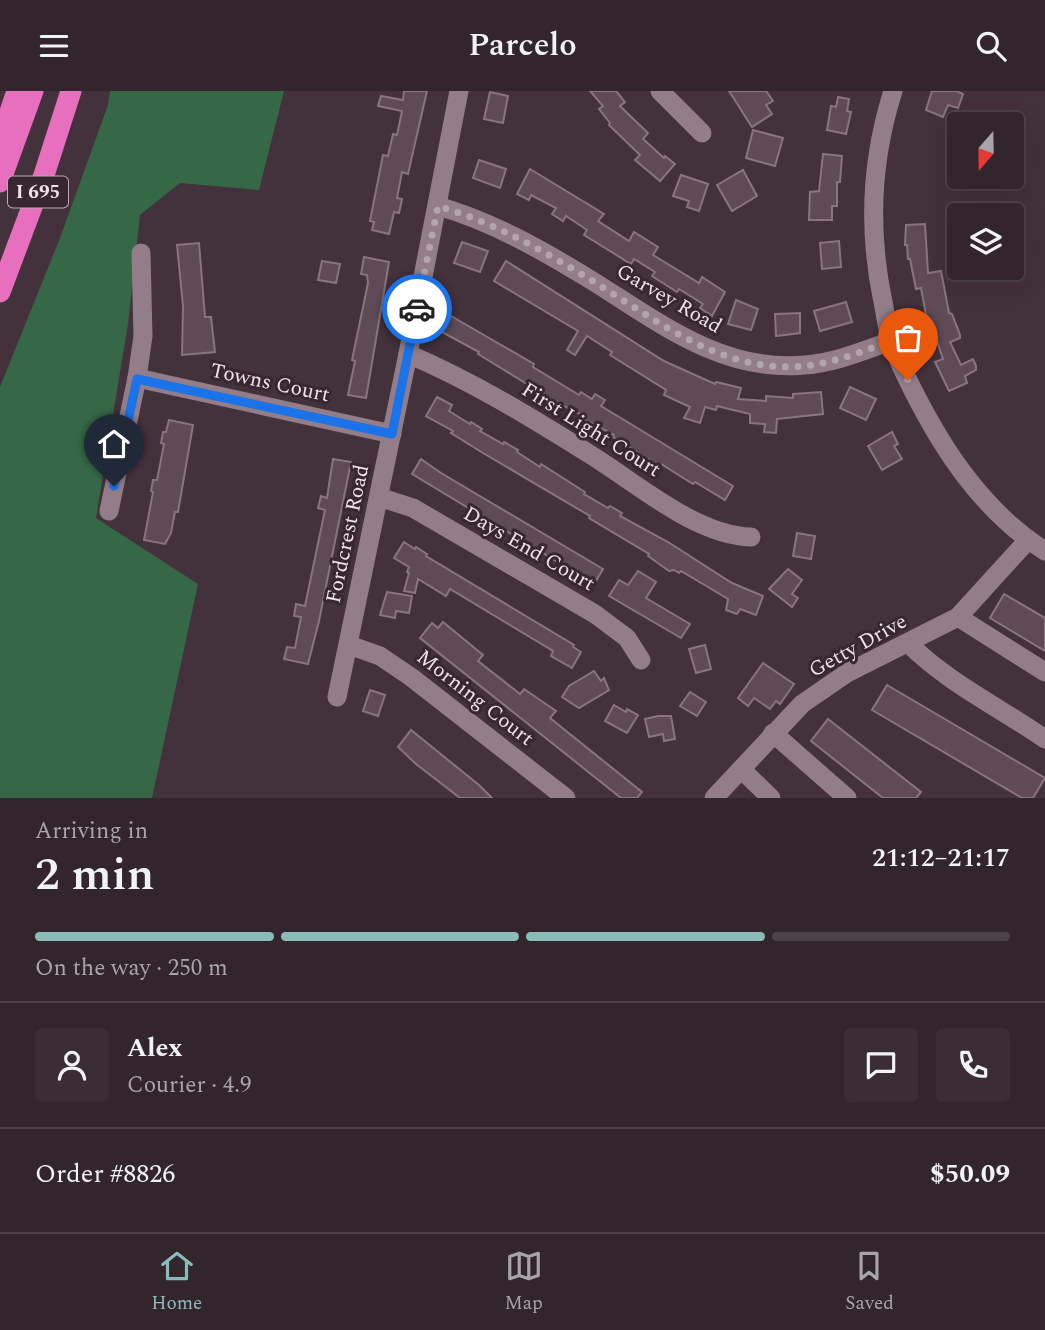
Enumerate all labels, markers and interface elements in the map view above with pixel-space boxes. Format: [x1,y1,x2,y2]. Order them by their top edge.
text: Parcelo [468,21,577,70]
icon: menu [35,27,73,65]
icon: search [972,27,1010,65]
north arrow [947,112,1024,189]
map controls [947,112,1024,280]
road number: I 695 [8,177,68,207]
button: layers [947,203,1024,280]
street label: Garvey Road [610,256,728,342]
courier [382,274,452,344]
icon: car [398,290,436,328]
pin [878,308,938,380]
icon: bag [889,319,927,357]
street label: Towns Court [208,355,332,411]
street label: First Light Court [515,374,667,486]
pin [84,414,144,486]
icon: home [95,425,133,463]
street label: Fordcrest Road [318,462,378,606]
street label: Days End Court [457,498,601,600]
street label: Getty Drive [803,606,913,686]
street label: Morning Court [409,642,541,754]
text: Arriving in [35,814,148,849]
text: 21:12–21:17 [872,838,1010,878]
text: 2 min [35,840,154,910]
text: On the way · 250 m [35,951,228,986]
button: person [35,1028,109,1102]
text: Alex [127,1028,182,1068]
button: chat [844,1028,918,1102]
button: phone [936,1028,1010,1102]
text: Courier · 4.9 [127,1068,252,1103]
text: Order #8826 [35,1154,175,1194]
text: $50.09 [930,1154,1010,1194]
tab: Home [151,1247,202,1318]
tab: Map [505,1247,543,1318]
tab: Saved [845,1247,894,1318]

